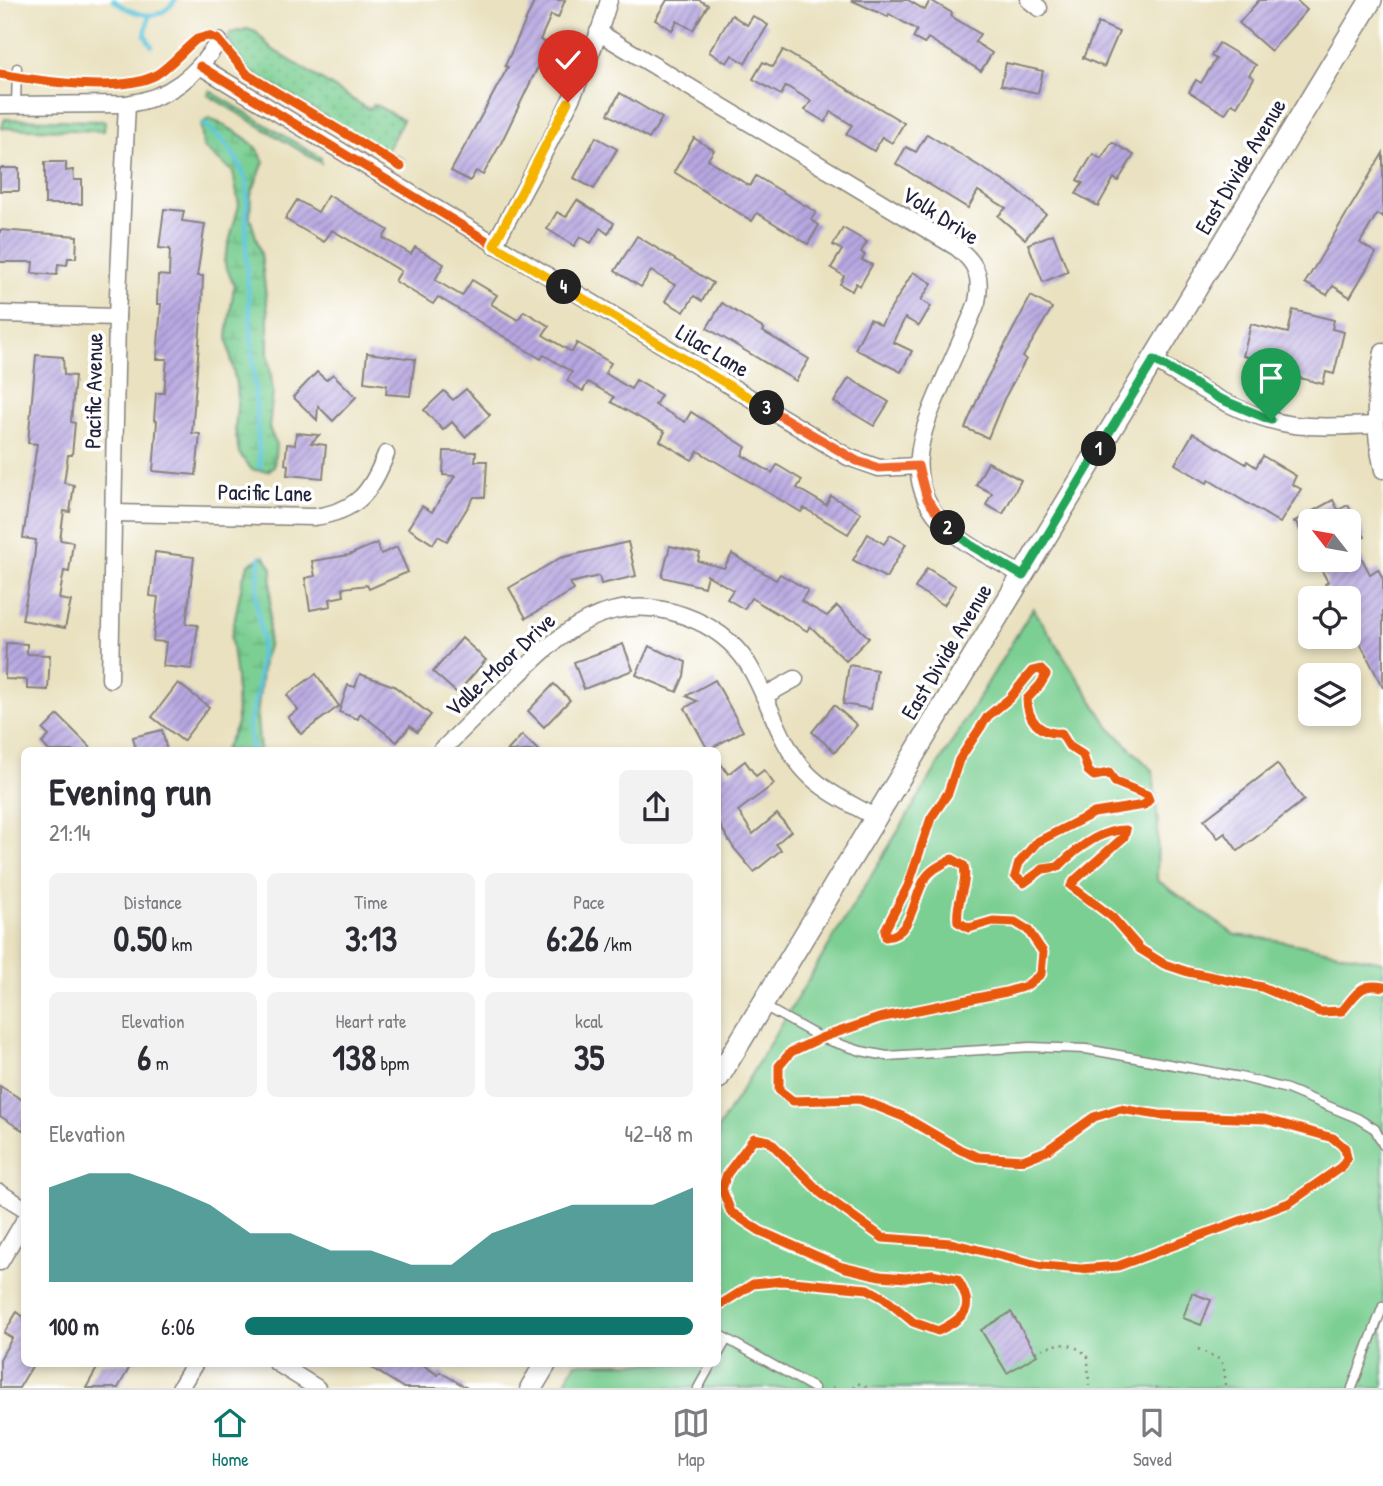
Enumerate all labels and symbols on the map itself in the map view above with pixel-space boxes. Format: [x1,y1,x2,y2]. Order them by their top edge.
pin [538,30,598,102]
street label: East Divide Avenue [1187,92,1293,240]
street label: Volk Drive [896,178,986,252]
pin: 4 [546,270,582,304]
street label: Lilac Lane [671,316,755,384]
street label: Pacific Avenue [76,333,110,449]
pin [1241,348,1301,420]
pin: 3 [750,390,784,426]
pin: 1 [1082,432,1116,466]
street label: Pacific Lane [217,476,313,508]
north arrow [1298,509,1362,572]
pin: 2 [930,510,965,546]
street label: East Divide Avenue [893,577,999,725]
street label: Valle-Moor Drive [438,605,562,723]

